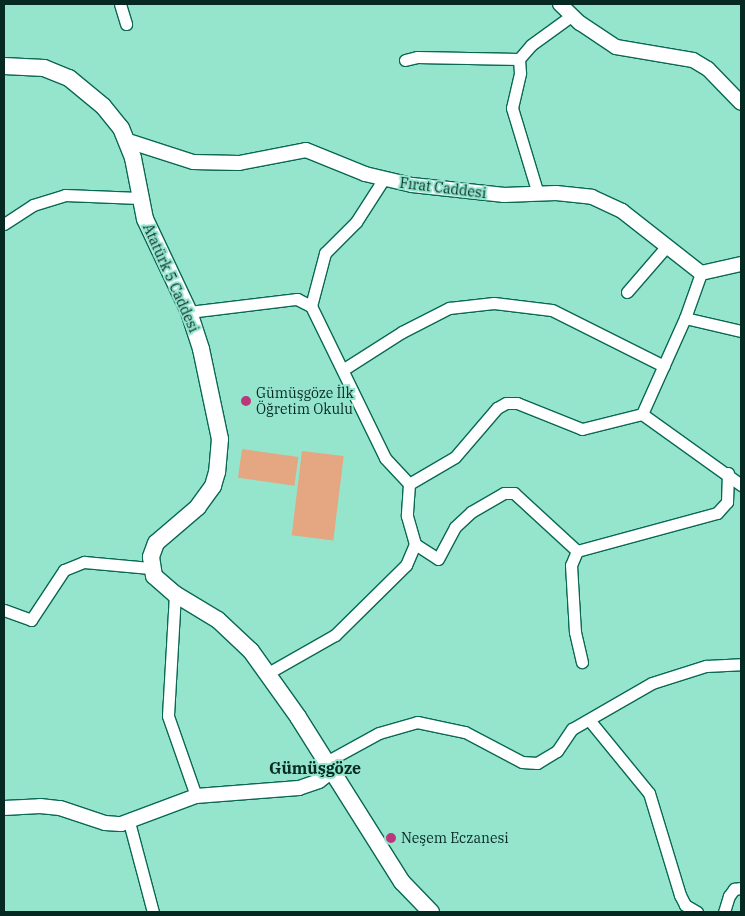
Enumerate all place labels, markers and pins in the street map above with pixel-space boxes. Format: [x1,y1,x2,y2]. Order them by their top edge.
place label: Gümüşgöze İlk Öğretim Okulu [256,385,354,418]
marker: Gümüşgöze İlk Öğretim Okulu [240,395,252,407]
place label: Neşem Eczanesi [401,830,509,846]
marker: Neşem Eczanesi [385,832,397,844]

